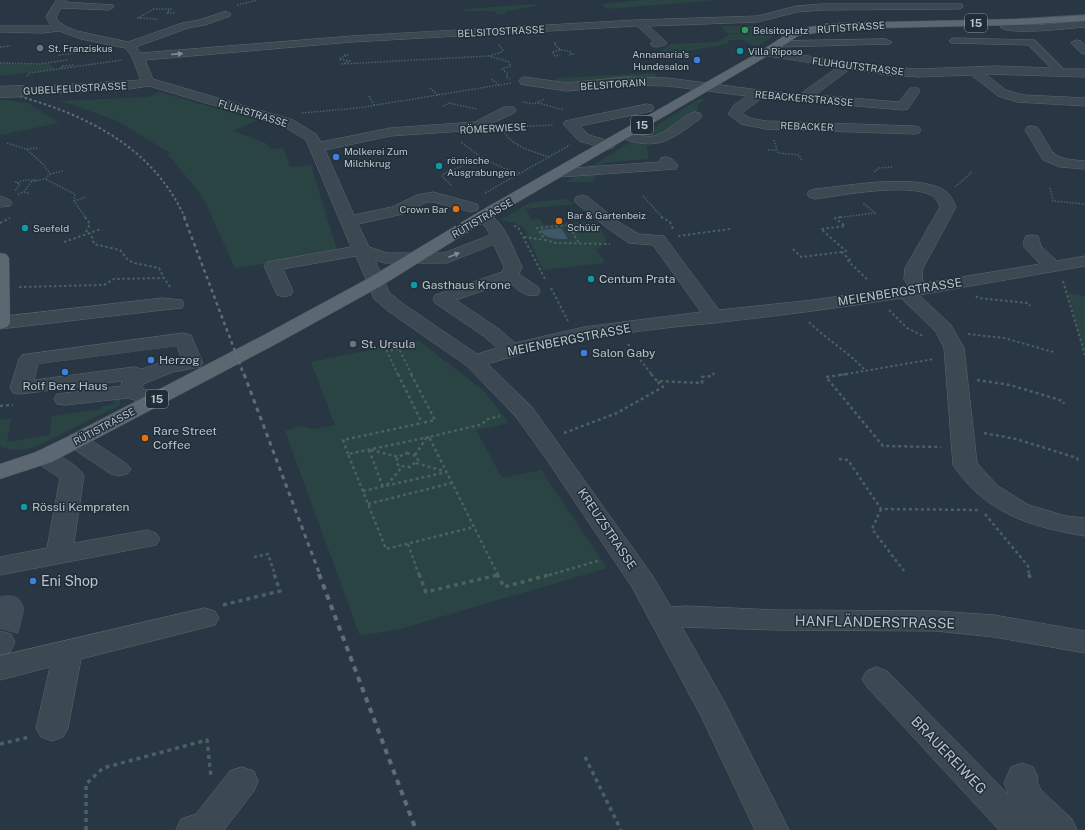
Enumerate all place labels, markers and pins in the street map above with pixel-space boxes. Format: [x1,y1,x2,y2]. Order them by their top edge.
place label: Belsitoplatz [753,24,808,36]
marker: Belsitoplatz [740,25,750,35]
place label: St. Franziskus [48,42,113,54]
marker: St. Franziskus [35,43,45,53]
place label: Villa Riposo [748,45,803,57]
marker: Villa Riposo [735,46,745,56]
place label: Annamaria’s Hundesalon [632,48,689,72]
marker: Annamaria’s Hundesalon [692,55,702,65]
place label: Molkerei Zum Milchkrug [344,145,408,169]
marker: Molkerei Zum Milchkrug [331,152,341,162]
place label: römische Ausgrabungen [447,154,516,178]
marker: römische Ausgrabungen [434,161,444,171]
place label: Crown Bar [400,203,448,215]
marker: Crown Bar [451,204,461,214]
place label: Bar & Gartenbeiz Schüür [567,209,646,233]
marker: Bar & Gartenbeiz Schüür [554,216,564,226]
place label: Seefeld [33,222,69,234]
marker: Seefeld [20,223,30,233]
place label: Centum Prata [599,272,675,286]
marker: Centum Prata [586,274,596,284]
place label: Gasthaus Krone [422,278,511,292]
marker: Gasthaus Krone [409,280,419,290]
place label: St. Ursula [361,337,415,351]
marker: St. Ursula [348,339,358,349]
place label: Salon Gaby [592,346,656,360]
marker: Salon Gaby [579,348,589,358]
place label: Herzog [159,353,200,367]
marker: Herzog [146,355,156,365]
marker: Rolf Benz Haus [60,367,70,377]
place label: Rolf Benz Haus [22,379,108,393]
place label: Rare Street Coffee [153,424,217,452]
marker: Rare Street Coffee [140,433,150,443]
place label: Rössli Kempraten [32,500,130,514]
marker: Rössli Kempraten [19,502,29,512]
place label: Eni Shop [41,573,98,589]
marker: Eni Shop [28,576,38,586]

